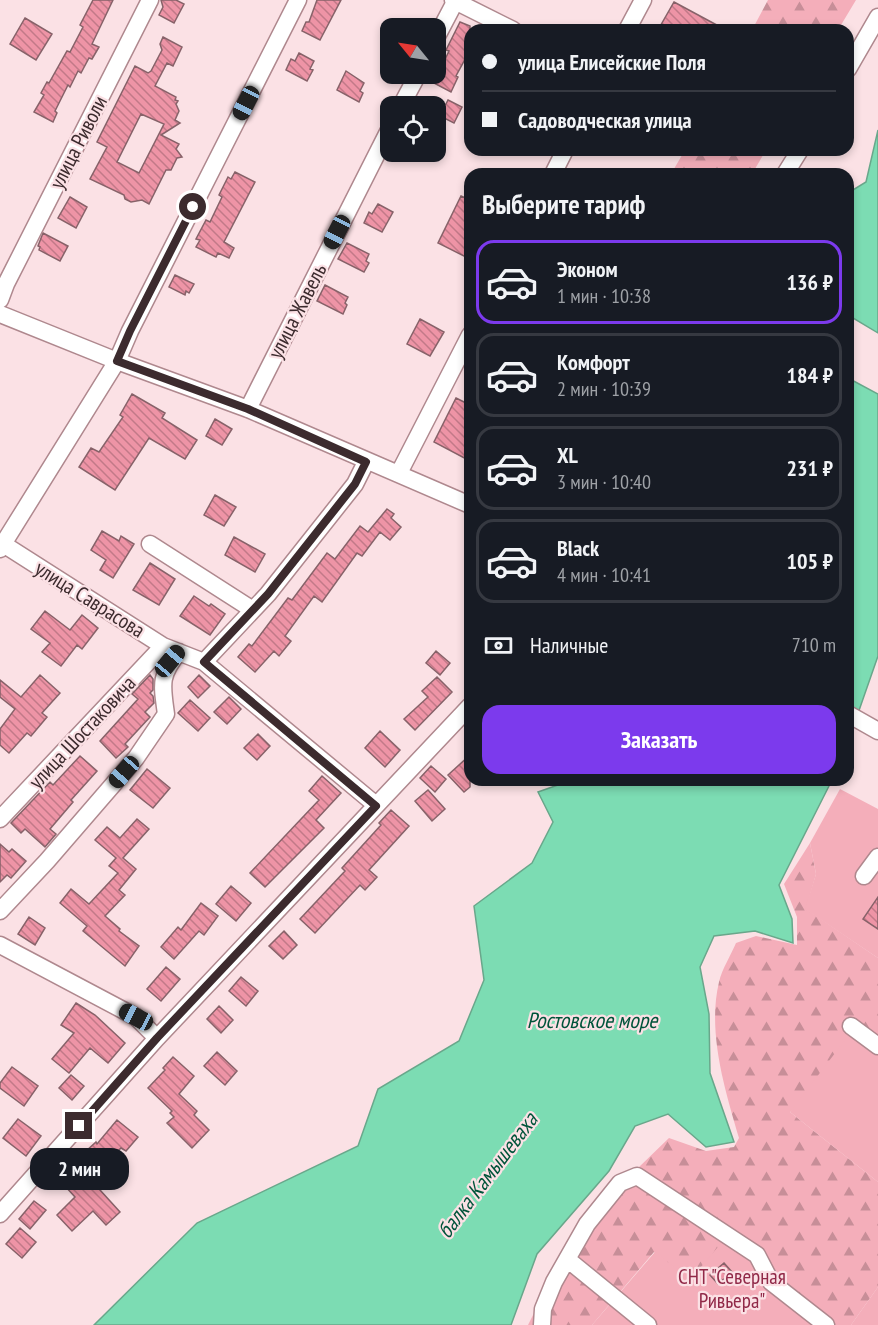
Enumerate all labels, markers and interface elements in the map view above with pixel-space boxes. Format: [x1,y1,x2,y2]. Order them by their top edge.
north arrow [380,18,446,84]
map controls [380,18,446,162]
text: улица Елисейские Поля [518,48,706,76]
car [230,83,262,123]
street label: улица Риволи [43,91,113,193]
button: locate [380,96,446,162]
text: Садоводческая улица [518,106,692,134]
text: Выберите тариф [482,187,645,221]
route start [179,193,206,220]
car [321,212,353,252]
icon: car [485,255,539,309]
text: Эконом [557,255,618,283]
street label: улица Жавель [262,259,332,363]
text: 136 ₽ [786,268,833,296]
text: 1 мин · 10:38 [557,283,651,309]
icon: car [485,348,539,402]
text: Комфорт [557,348,630,376]
text: 184 ₽ [786,361,833,389]
text: 2 мин · 10:39 [557,376,651,402]
icon: car [485,441,539,495]
text: XL [557,441,578,469]
text: 231 ₽ [786,454,833,482]
text: 3 мин · 10:40 [557,469,651,495]
icon: car [485,534,539,588]
text: Black [557,534,599,562]
text: 105 ₽ [786,547,833,575]
street label: улица Саврасова [30,555,150,643]
text: 4 мин · 10:41 [557,562,651,588]
icon: cash [482,629,515,662]
text: Наличные [530,631,608,659]
text: 710 m [792,632,836,658]
car [152,641,188,681]
street label: улица Шостаковича [23,670,141,794]
button: Заказать [482,705,836,774]
car [105,753,143,791]
car [116,1001,156,1033]
water label: Ростовское море [527,1006,659,1034]
water label: балка Камышеваха [431,1106,544,1243]
route end [65,1112,92,1139]
callout: 2 мин [29,1147,128,1189]
text: 2 мин [58,1156,101,1182]
park label: СНТ "Северная Ривьера" [678,1263,786,1314]

